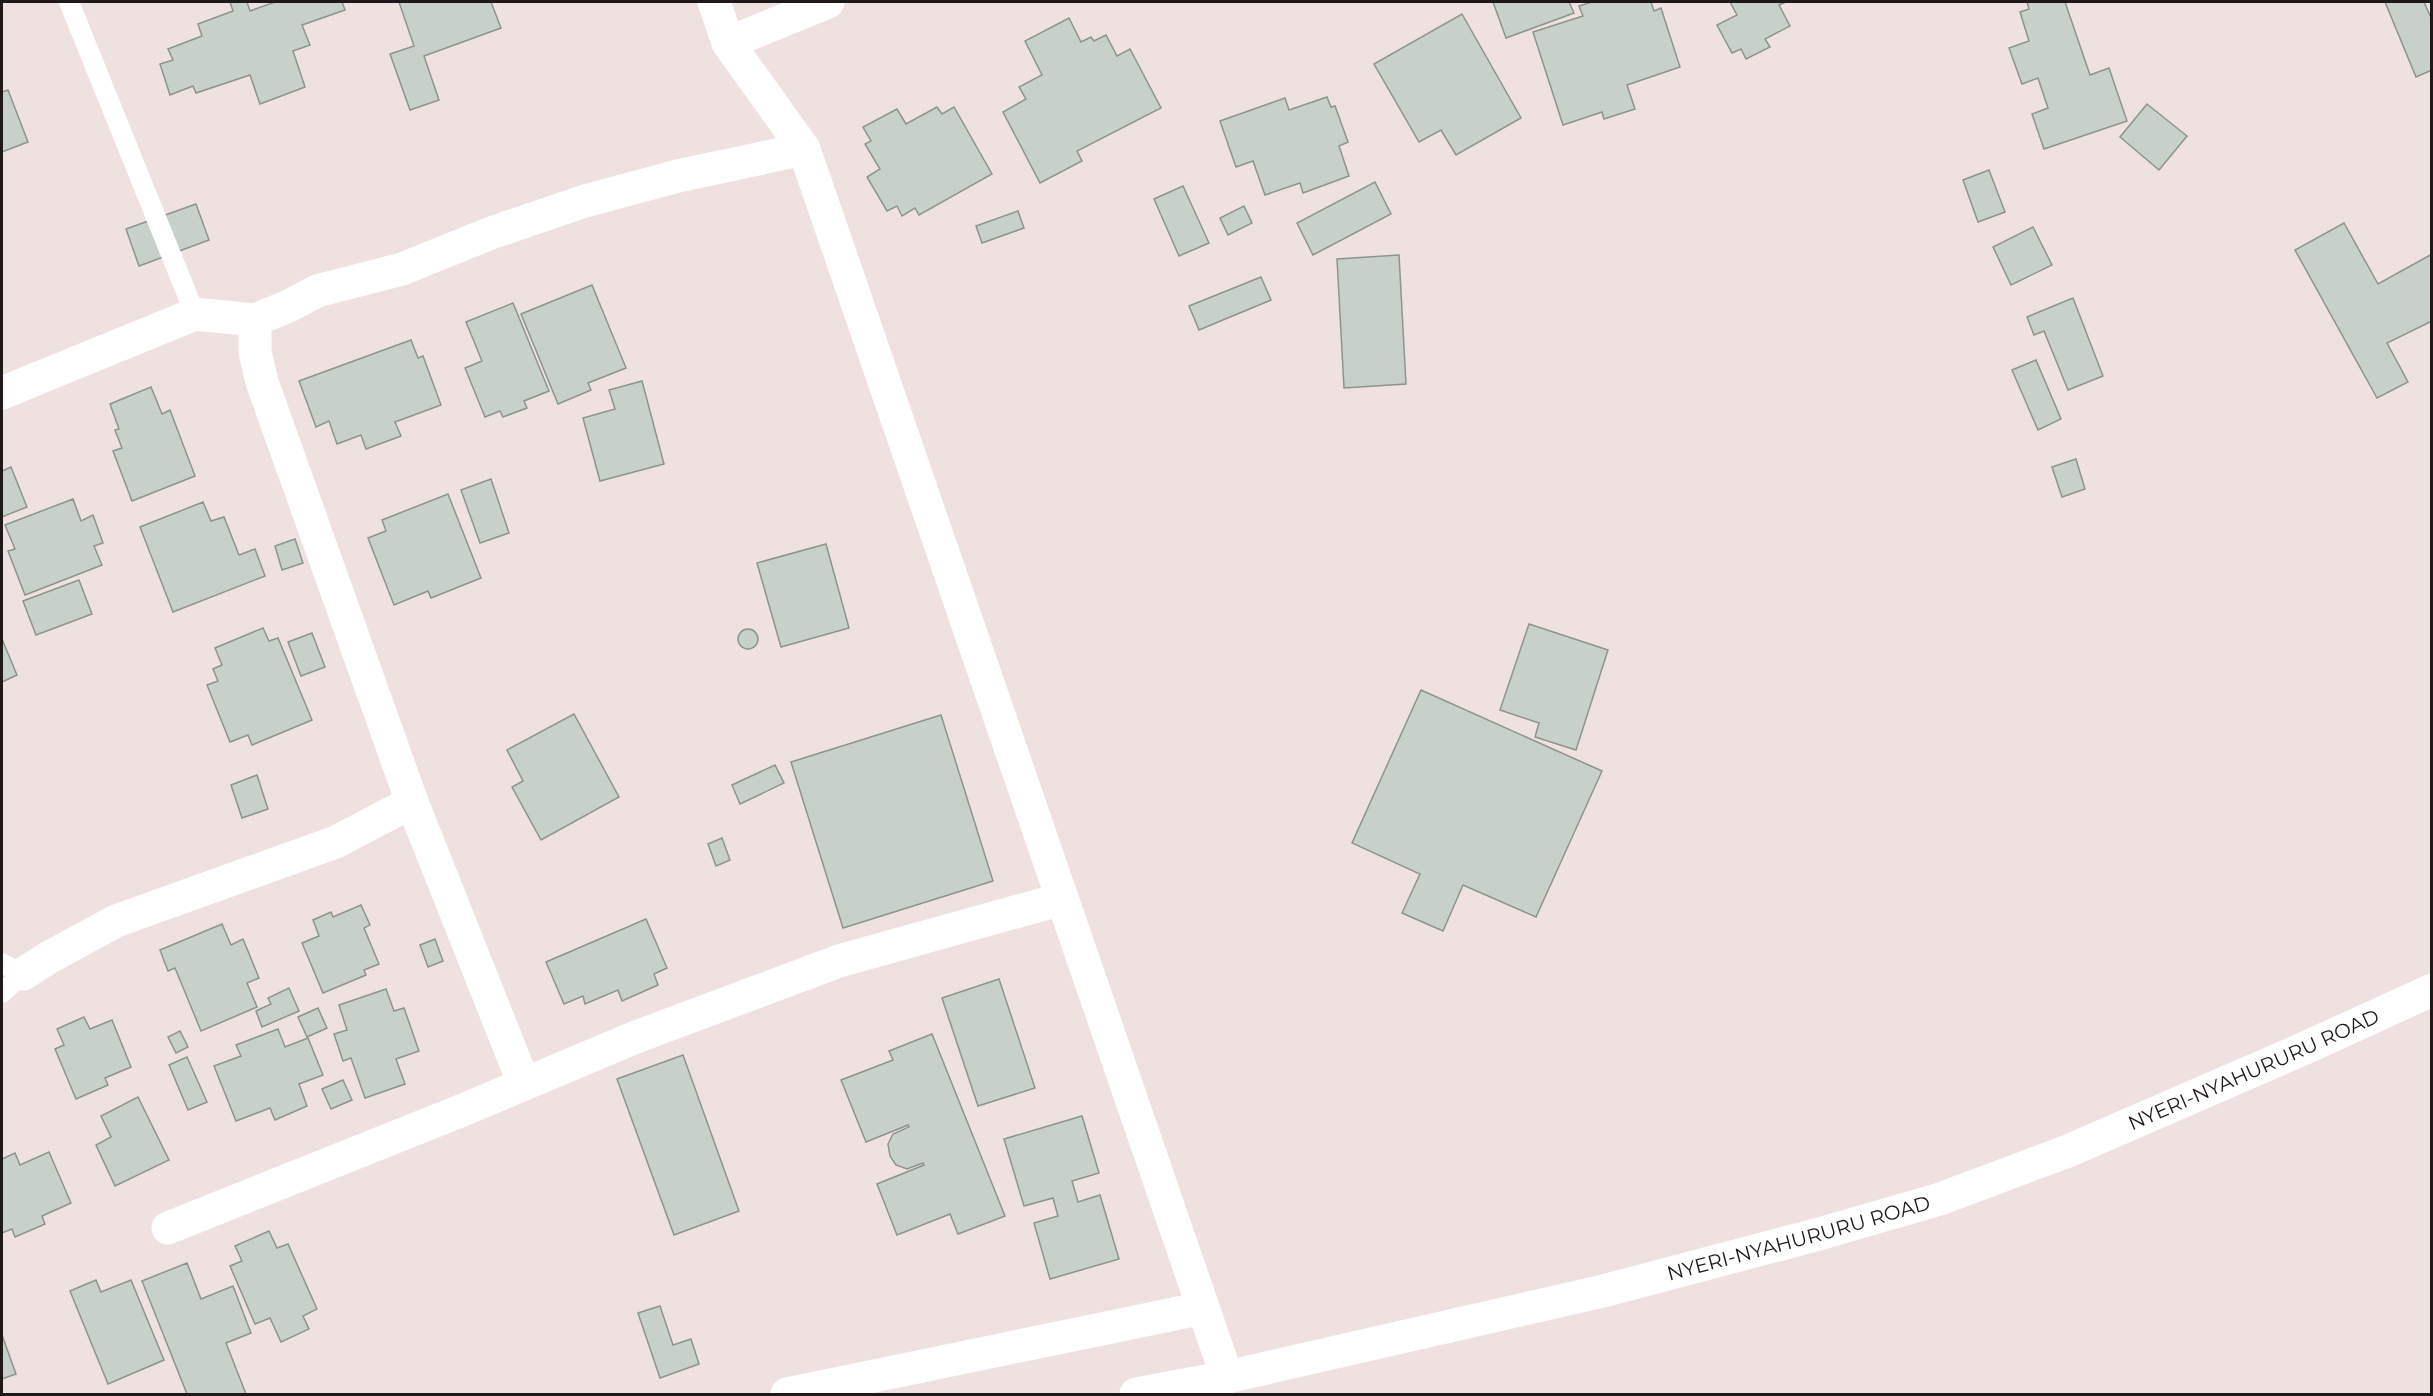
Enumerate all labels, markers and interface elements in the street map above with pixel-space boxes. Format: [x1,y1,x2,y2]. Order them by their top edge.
street label: NYERI-NYAHURURU ROAD [2124,1004,2383,1135]
street label: NYERI-NYAHURURU ROAD [1664,1190,1933,1286]

